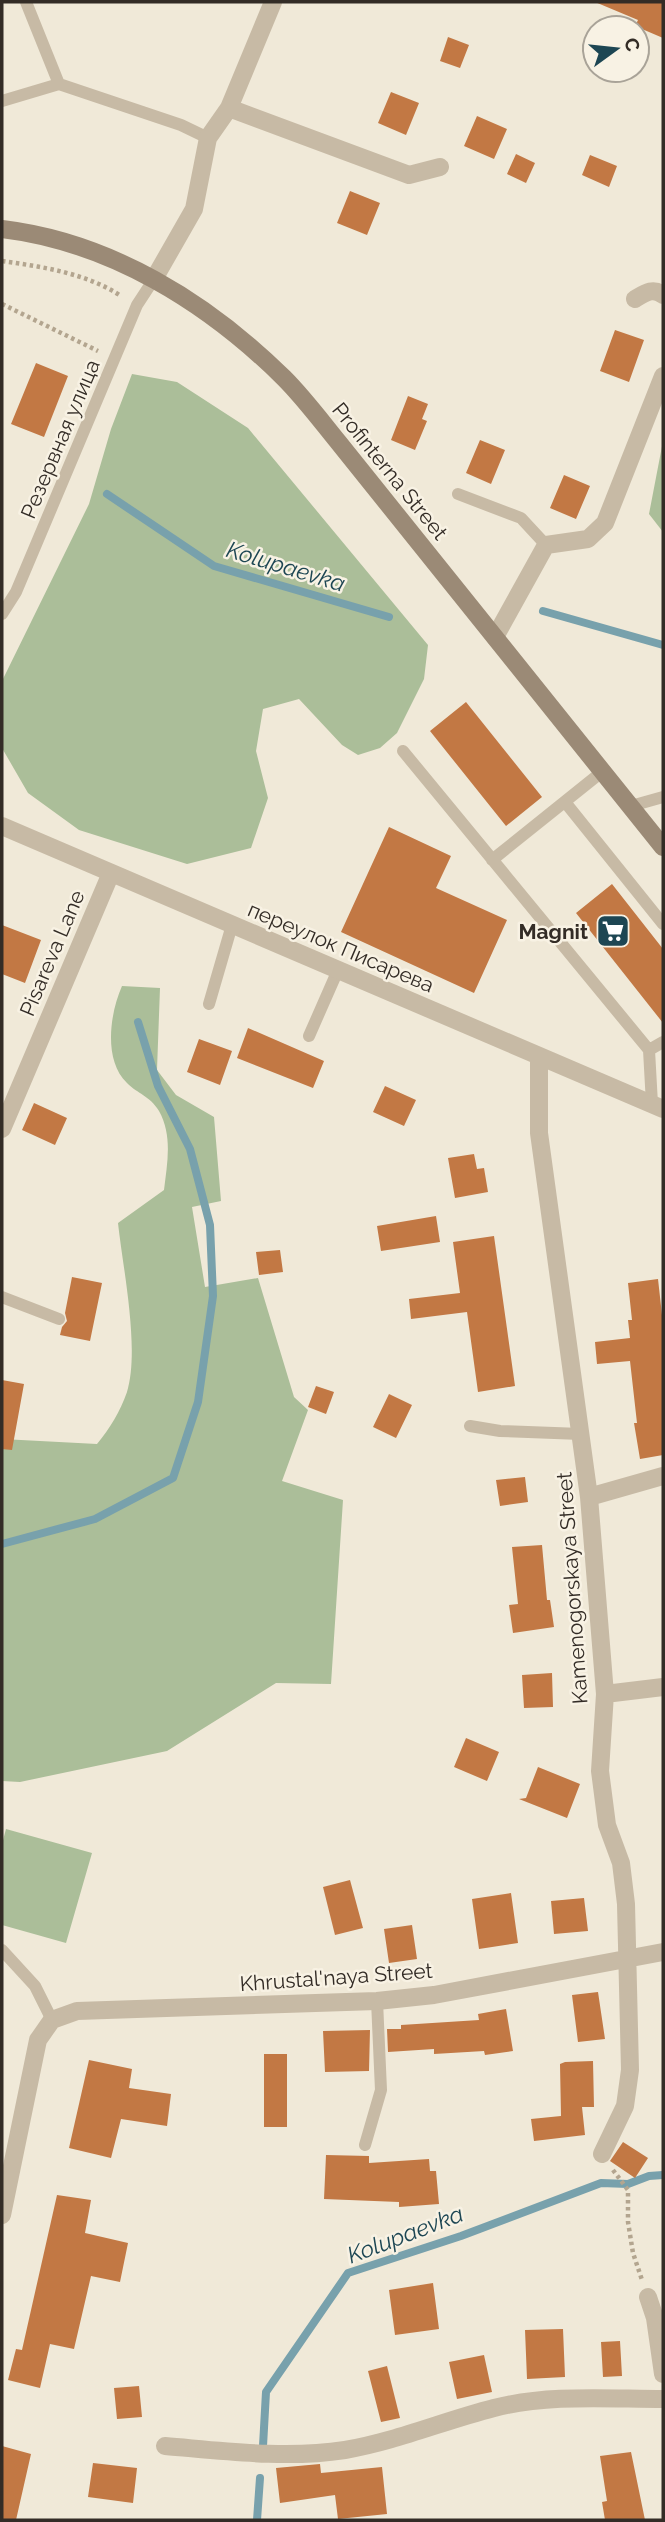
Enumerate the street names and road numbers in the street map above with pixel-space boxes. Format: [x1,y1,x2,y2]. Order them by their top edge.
street label: Резервная улица [15,356,105,522]
street label: Profinterna Street [327,397,453,545]
street label: Pisareva Lane [14,886,90,1020]
street label: переулок Писарева [244,896,438,998]
street label: Kamenogorskaya Street [551,1471,593,1705]
street label: Khrustal'naya Street [239,1958,433,1996]

